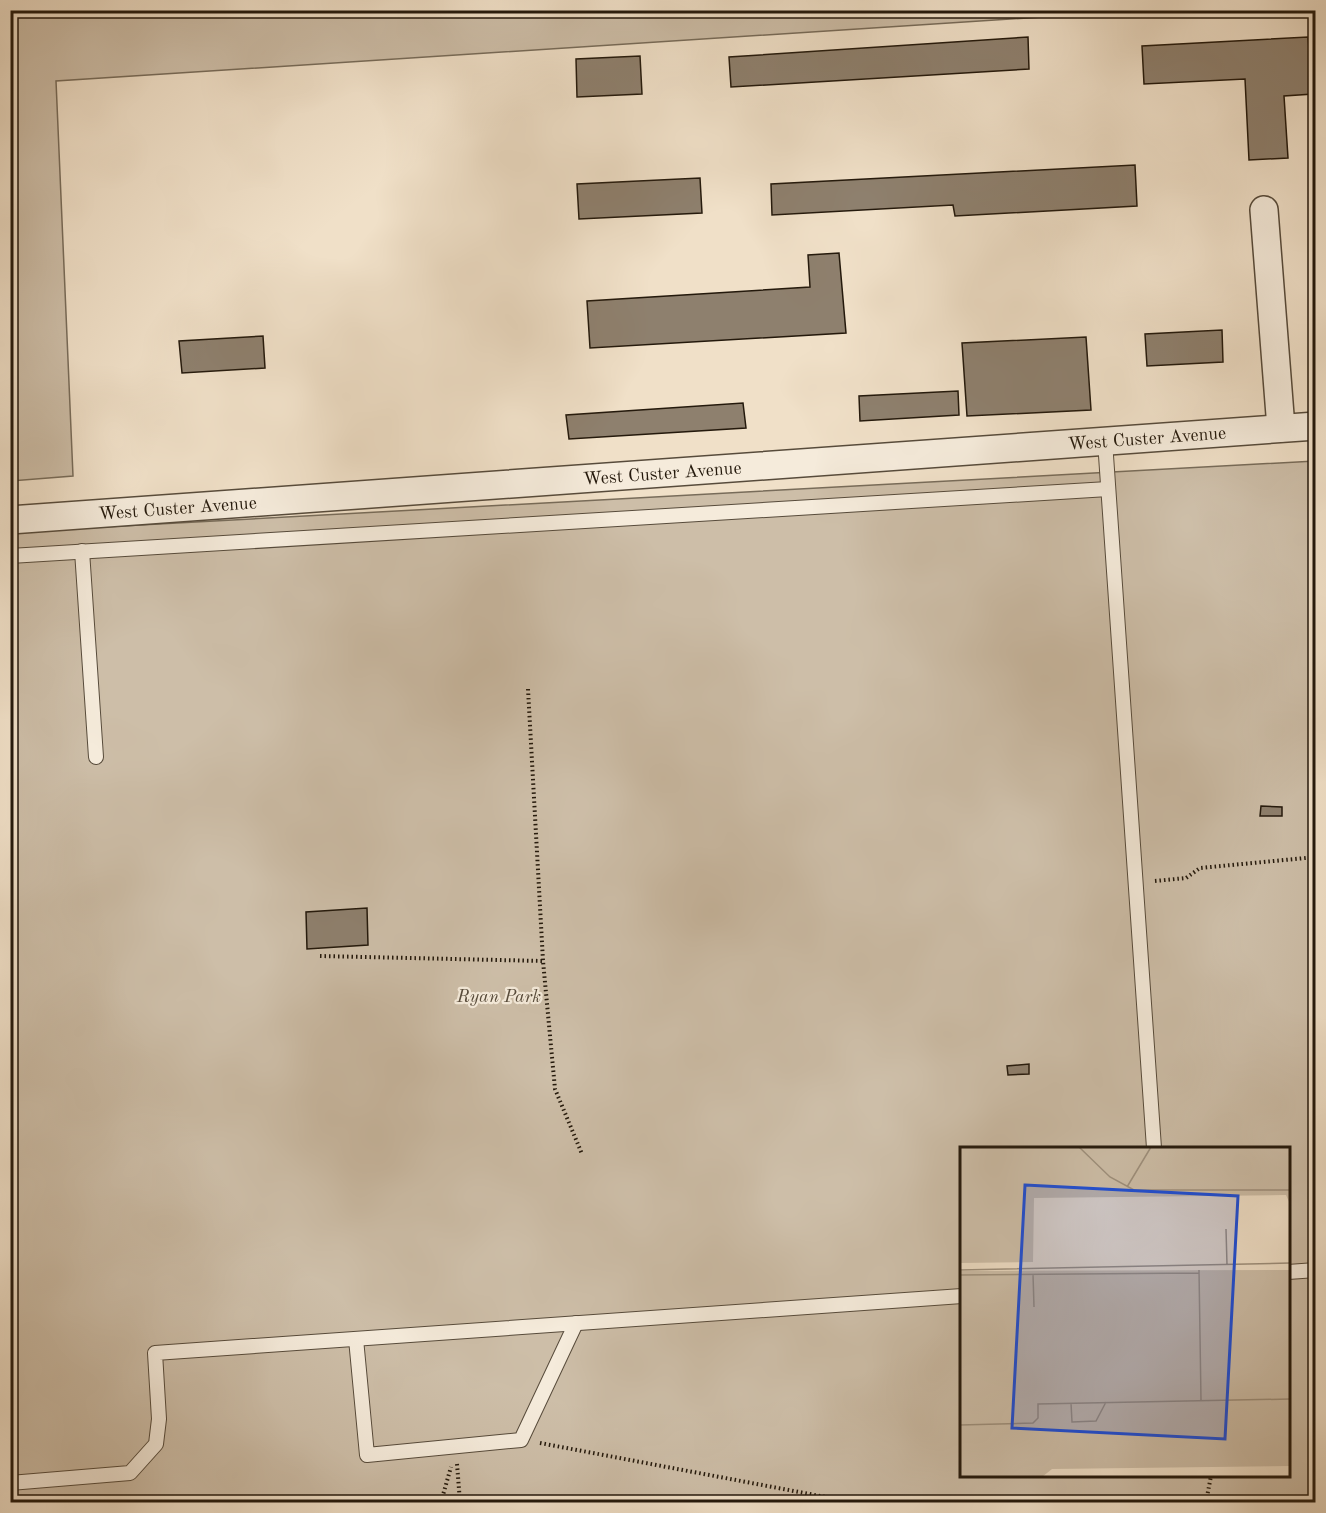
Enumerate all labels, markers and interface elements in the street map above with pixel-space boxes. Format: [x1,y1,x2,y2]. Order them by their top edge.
street label: West Custer Avenue [1067,424,1227,454]
street label: West Custer Avenue [583,459,742,489]
street label: West Custer Avenue [98,494,257,524]
park label: Ryan Park [456,988,541,1006]
inset map [960,1147,1290,1477]

